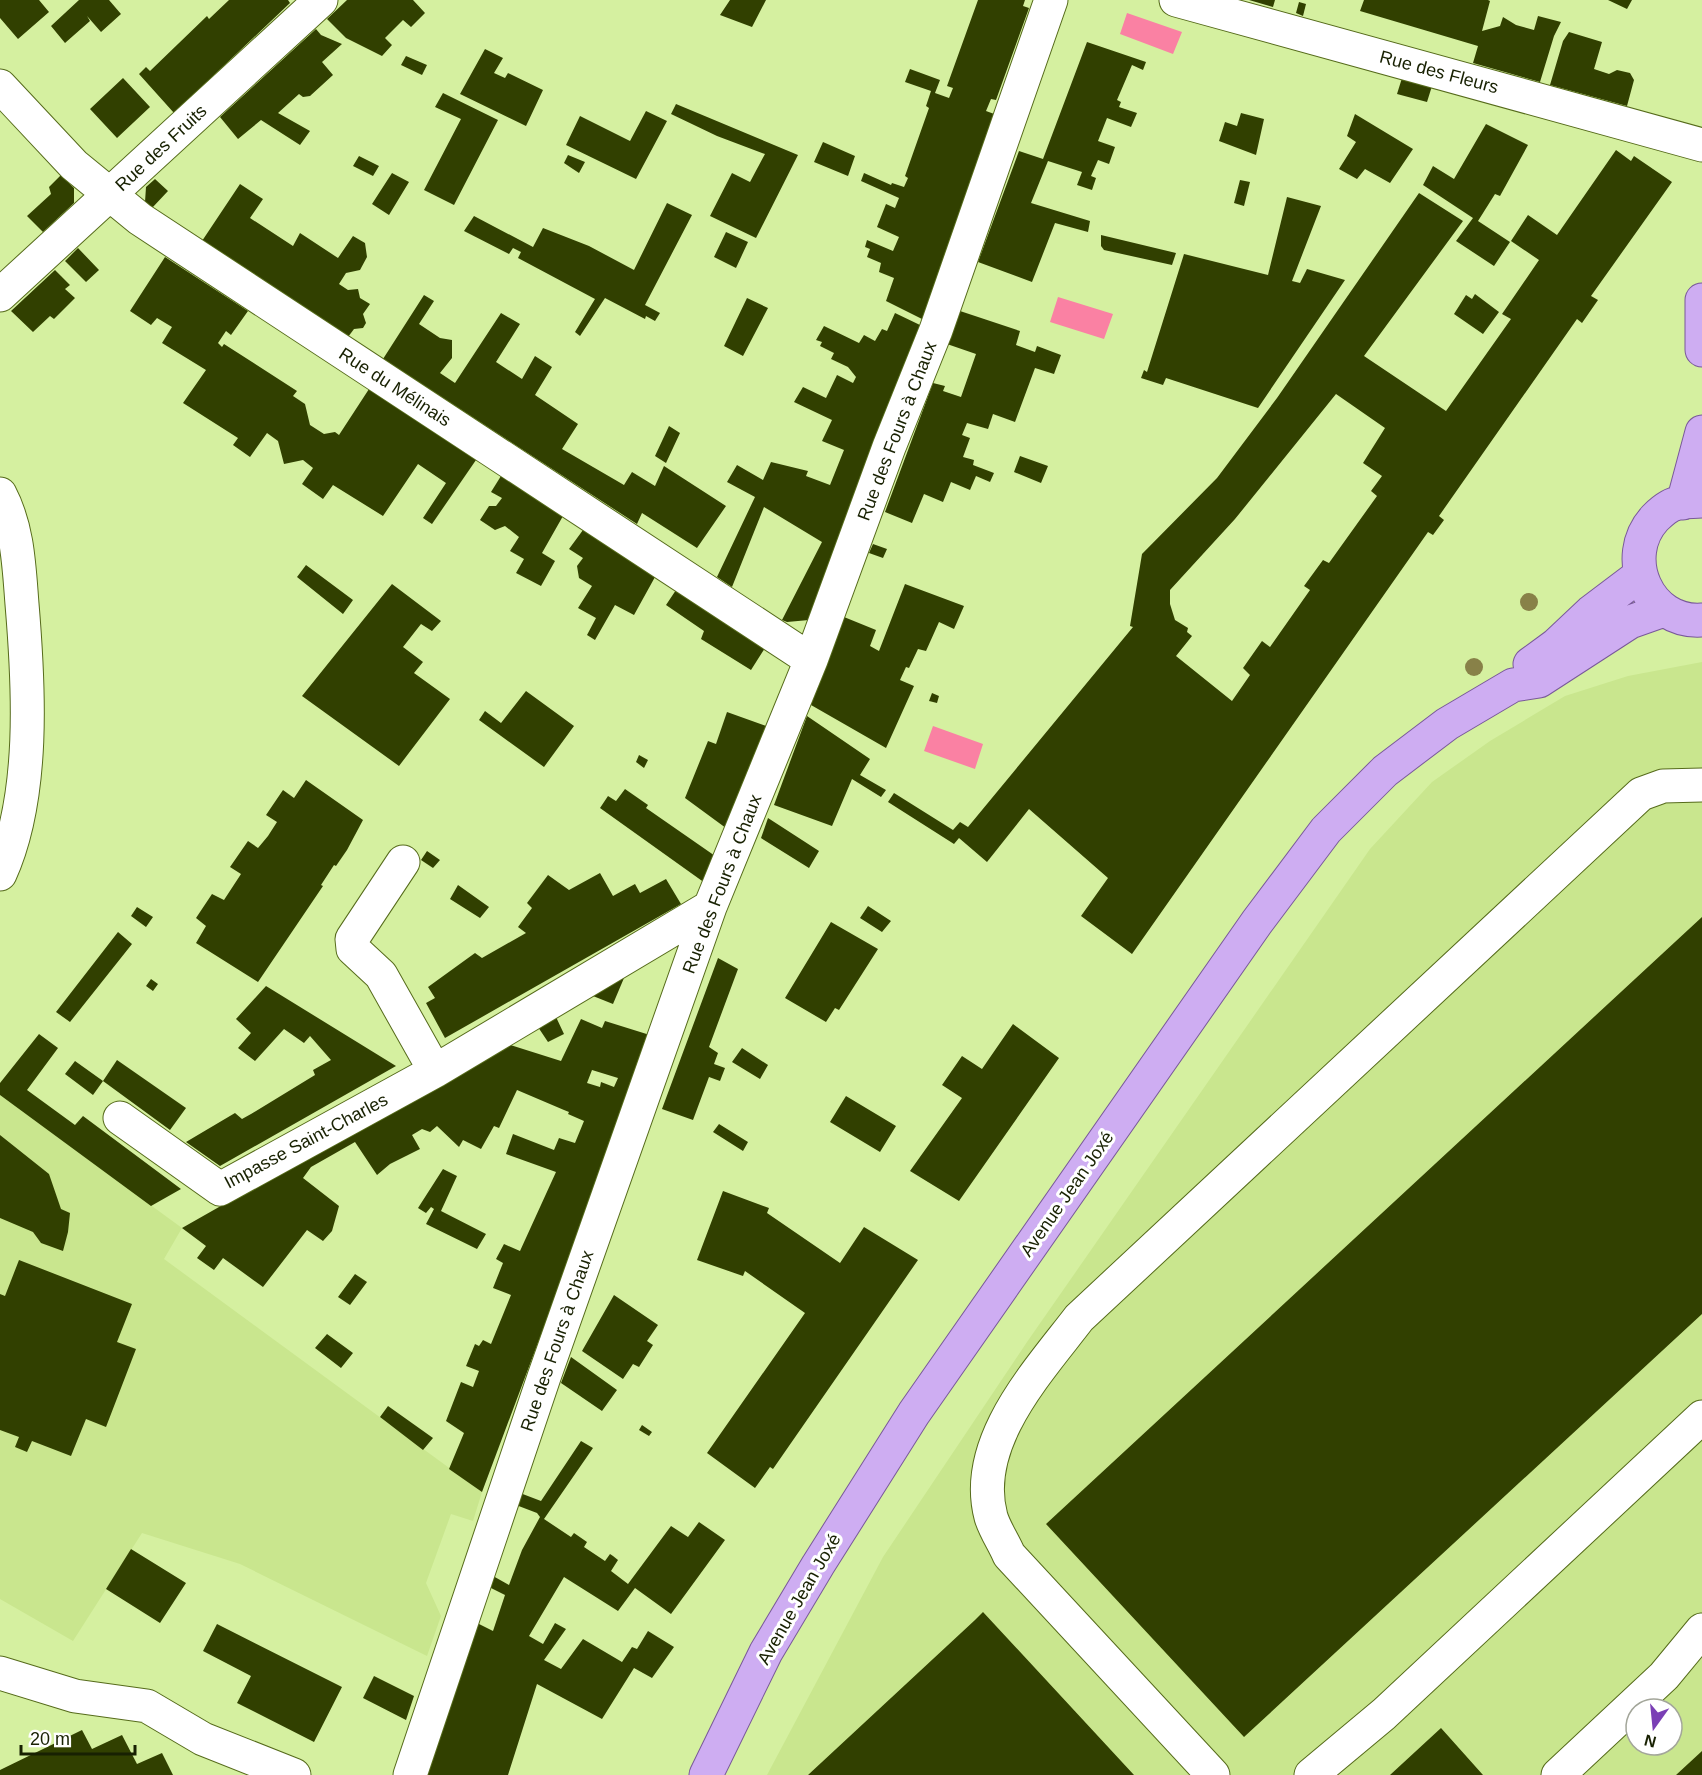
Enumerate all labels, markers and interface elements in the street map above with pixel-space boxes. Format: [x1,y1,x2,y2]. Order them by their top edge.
street label: Rue des Fleurs [1377,47,1501,97]
street label: Rue des Fruits [111,101,211,195]
street label: Rue des Fours à Chaux [854,339,940,523]
street label: Rue du Mélinais [335,343,455,431]
street label: Rue des Fours à Chaux [679,792,765,976]
street label: Impasse Saint-Charles [221,1089,391,1193]
street label: Avenue Jean Joxé [1016,1128,1118,1260]
street label: Rue des Fours à Chaux [517,1248,597,1434]
street label: Avenue Jean Joxé [753,1530,845,1668]
north arrow [1624,1697,1684,1757]
scale bar [21,1718,135,1756]
text: 20 m [30,1729,70,1749]
text: N [1642,1731,1658,1751]

